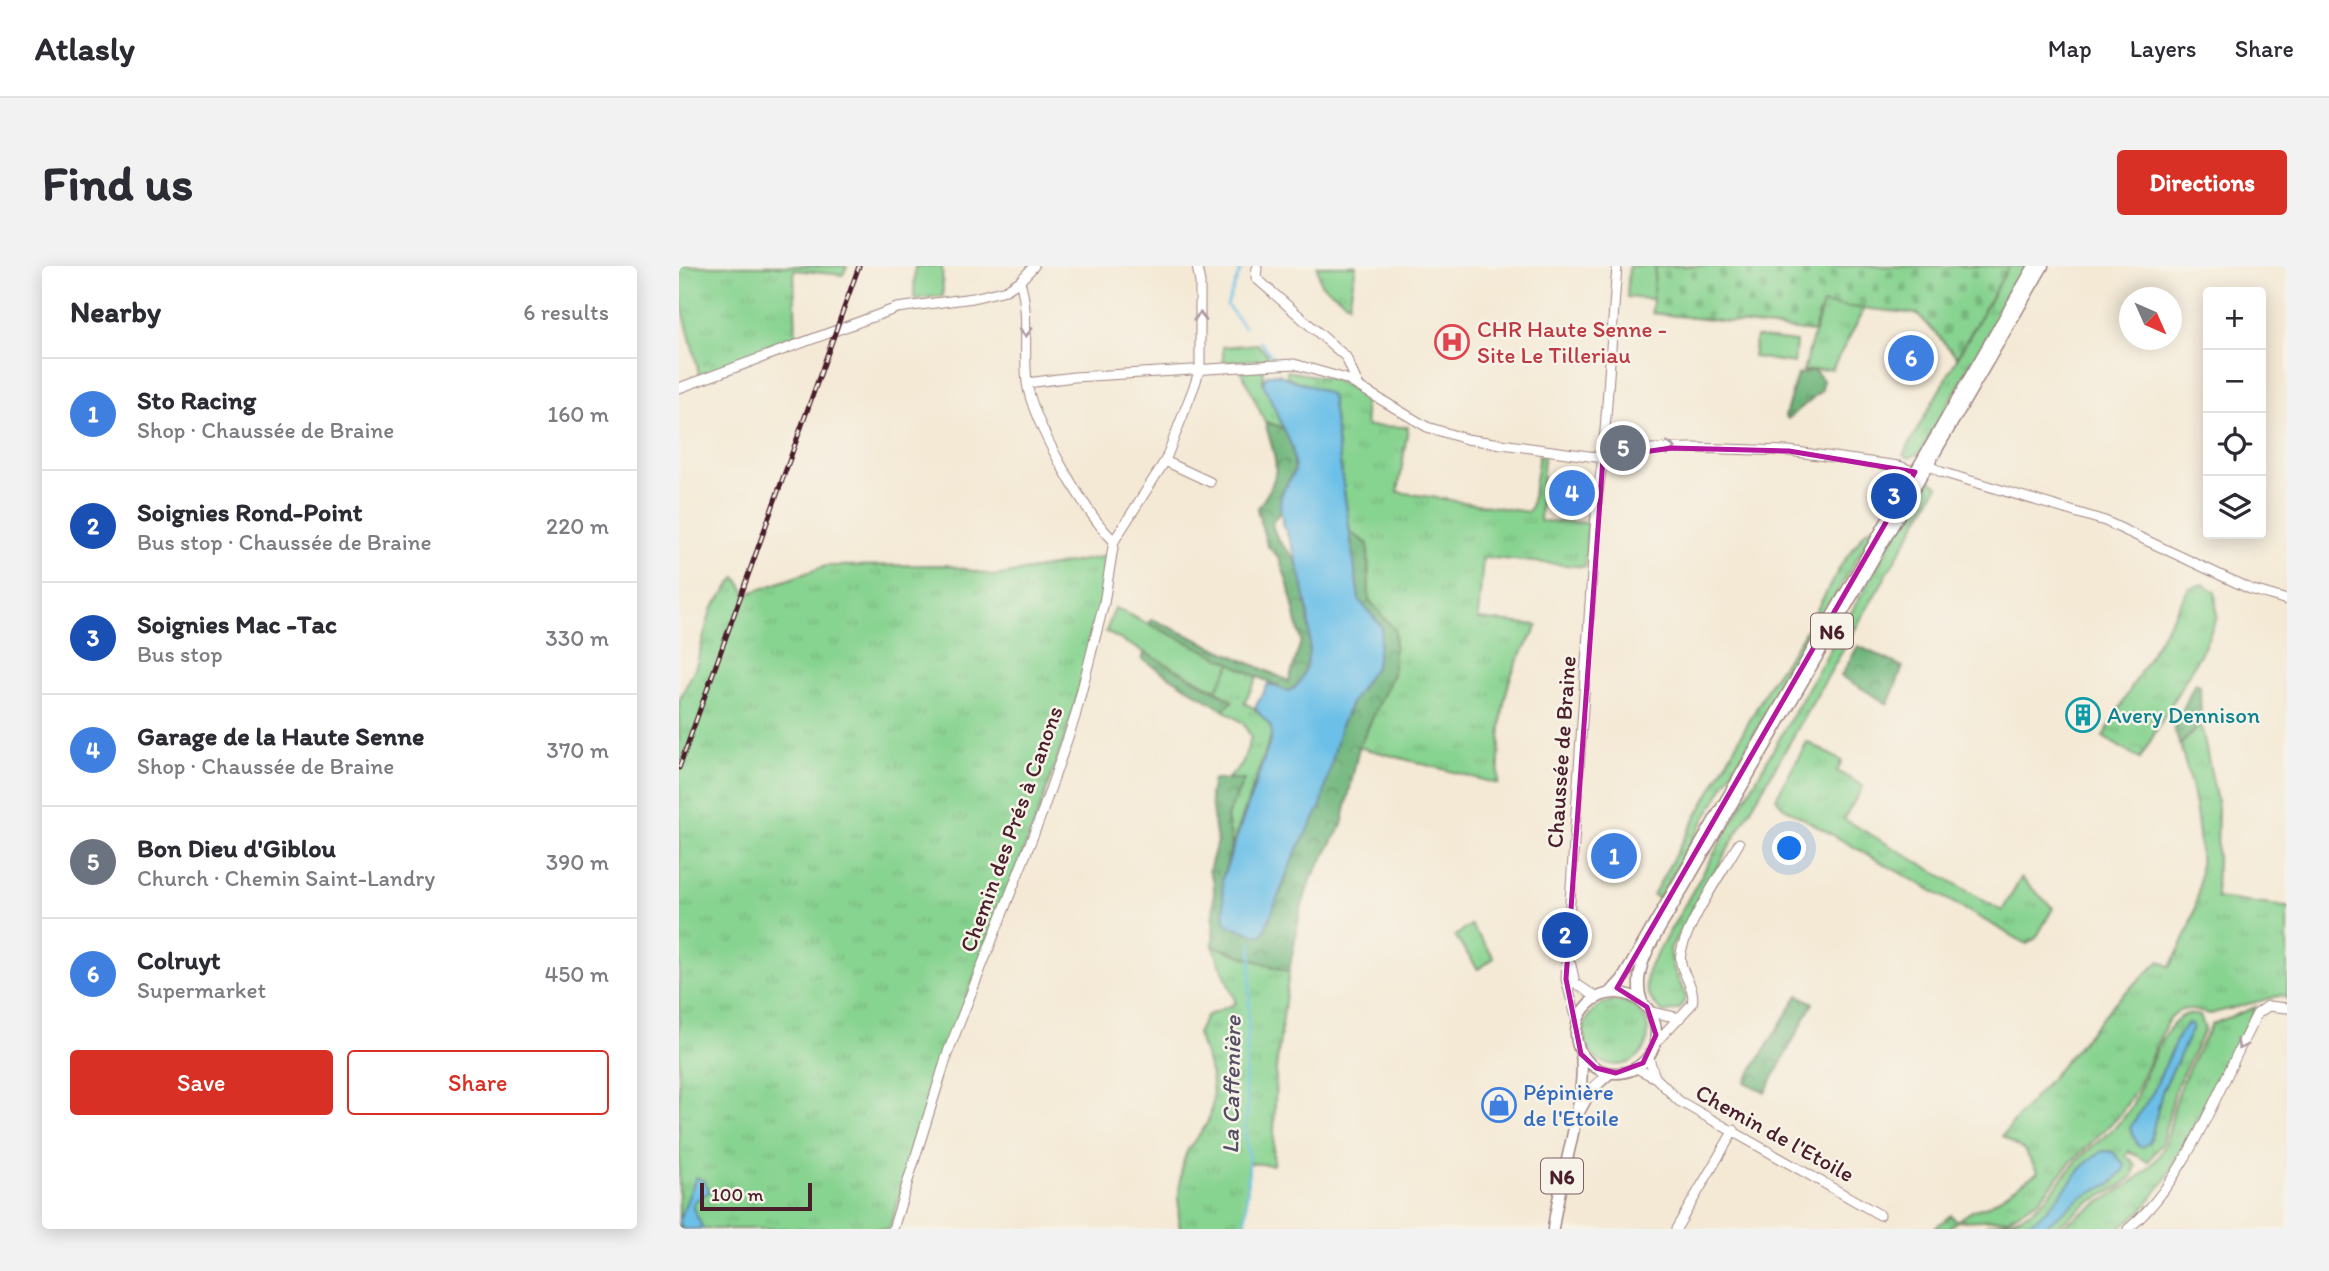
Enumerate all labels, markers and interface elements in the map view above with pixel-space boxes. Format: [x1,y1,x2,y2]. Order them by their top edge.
text: Atlasly [35,29,135,68]
text: Map [2048,34,2092,63]
text: Layers [2130,34,2197,63]
text: Share [2235,34,2294,63]
button: Directions [2117,150,2287,215]
text: Find us [42,153,193,212]
north arrow [2119,287,2182,350]
map controls [2203,287,2266,539]
button: + [2203,287,2266,350]
text: Nearby [70,293,161,330]
text: 6 results [523,298,609,326]
one-way arrow [1192,312,1208,322]
place label: CHR Haute Senne - Site Le Tilleriau [1477,315,1667,369]
hospital icon: CHR Haute Senne - Site Le Tilleriau [1433,323,1471,361]
one-way arrow [1018,327,1034,337]
pin: 6 [1888,332,1934,384]
button: − [2203,350,2266,413]
text: Sto Racing [137,384,256,416]
text: 1 [88,400,98,428]
text: 160 m [547,400,609,428]
button: locate [2203,413,2266,476]
text: Shop · Chaussée de Braine [137,416,394,444]
pin: 5 [1600,422,1646,474]
one-way arrow [1666,440,1676,456]
pin: 4 [1549,467,1595,519]
pin: 3 [1871,470,1917,522]
button: layers [2203,476,2266,539]
text: Soignies Rond-Point [137,496,363,528]
text: 2 [87,512,99,540]
text: 220 m [546,512,609,540]
text: Bus stop · Chaussée de Braine [137,528,432,556]
text: Soignies Mac -Tac [137,608,337,640]
road number: N6 [1811,614,1853,648]
text: 3 [87,624,99,652]
text: 330 m [545,624,609,652]
text: Bus stop [137,640,223,668]
street label: Chaussée de Braine [1540,655,1582,849]
building icon: Avery Dennison [2064,696,2102,734]
place label: Avery Dennison [2107,701,2260,729]
street label: Chemin des Prés à Canons [953,702,1069,956]
text: Garage de la Haute Senne [137,720,424,752]
text: 4 [86,736,100,764]
text: 370 m [546,736,609,764]
text: Shop · Chaussée de Braine [137,752,394,780]
pin: 1 [1591,830,1637,882]
your location [1772,831,1806,865]
text: Bon Dieu d'Giblou [137,832,336,864]
text: 5 [87,848,99,876]
text: 390 m [546,848,609,876]
text: Church · Chemin Saint-Landry [137,864,435,892]
pin: 2 [1542,909,1588,961]
text: Colruyt [137,944,220,976]
text: 6 [87,960,99,988]
text: 450 m [544,960,609,988]
text: Supermarket [137,976,266,1004]
water label: La Caffenière [1215,1014,1247,1154]
one-way arrow [2235,1038,2249,1050]
button: Save [70,1050,333,1115]
button: Share [347,1050,609,1115]
place label: Pépinière de l'Etoile [1523,1078,1619,1132]
street label: Chemin de l'Etoile [1691,1078,1859,1188]
shop icon: Pépinière de l'Etoile [1480,1086,1518,1124]
road number: N6 [1541,1158,1583,1194]
scale bar [700,1180,812,1212]
text: 100 m [711,1183,763,1206]

